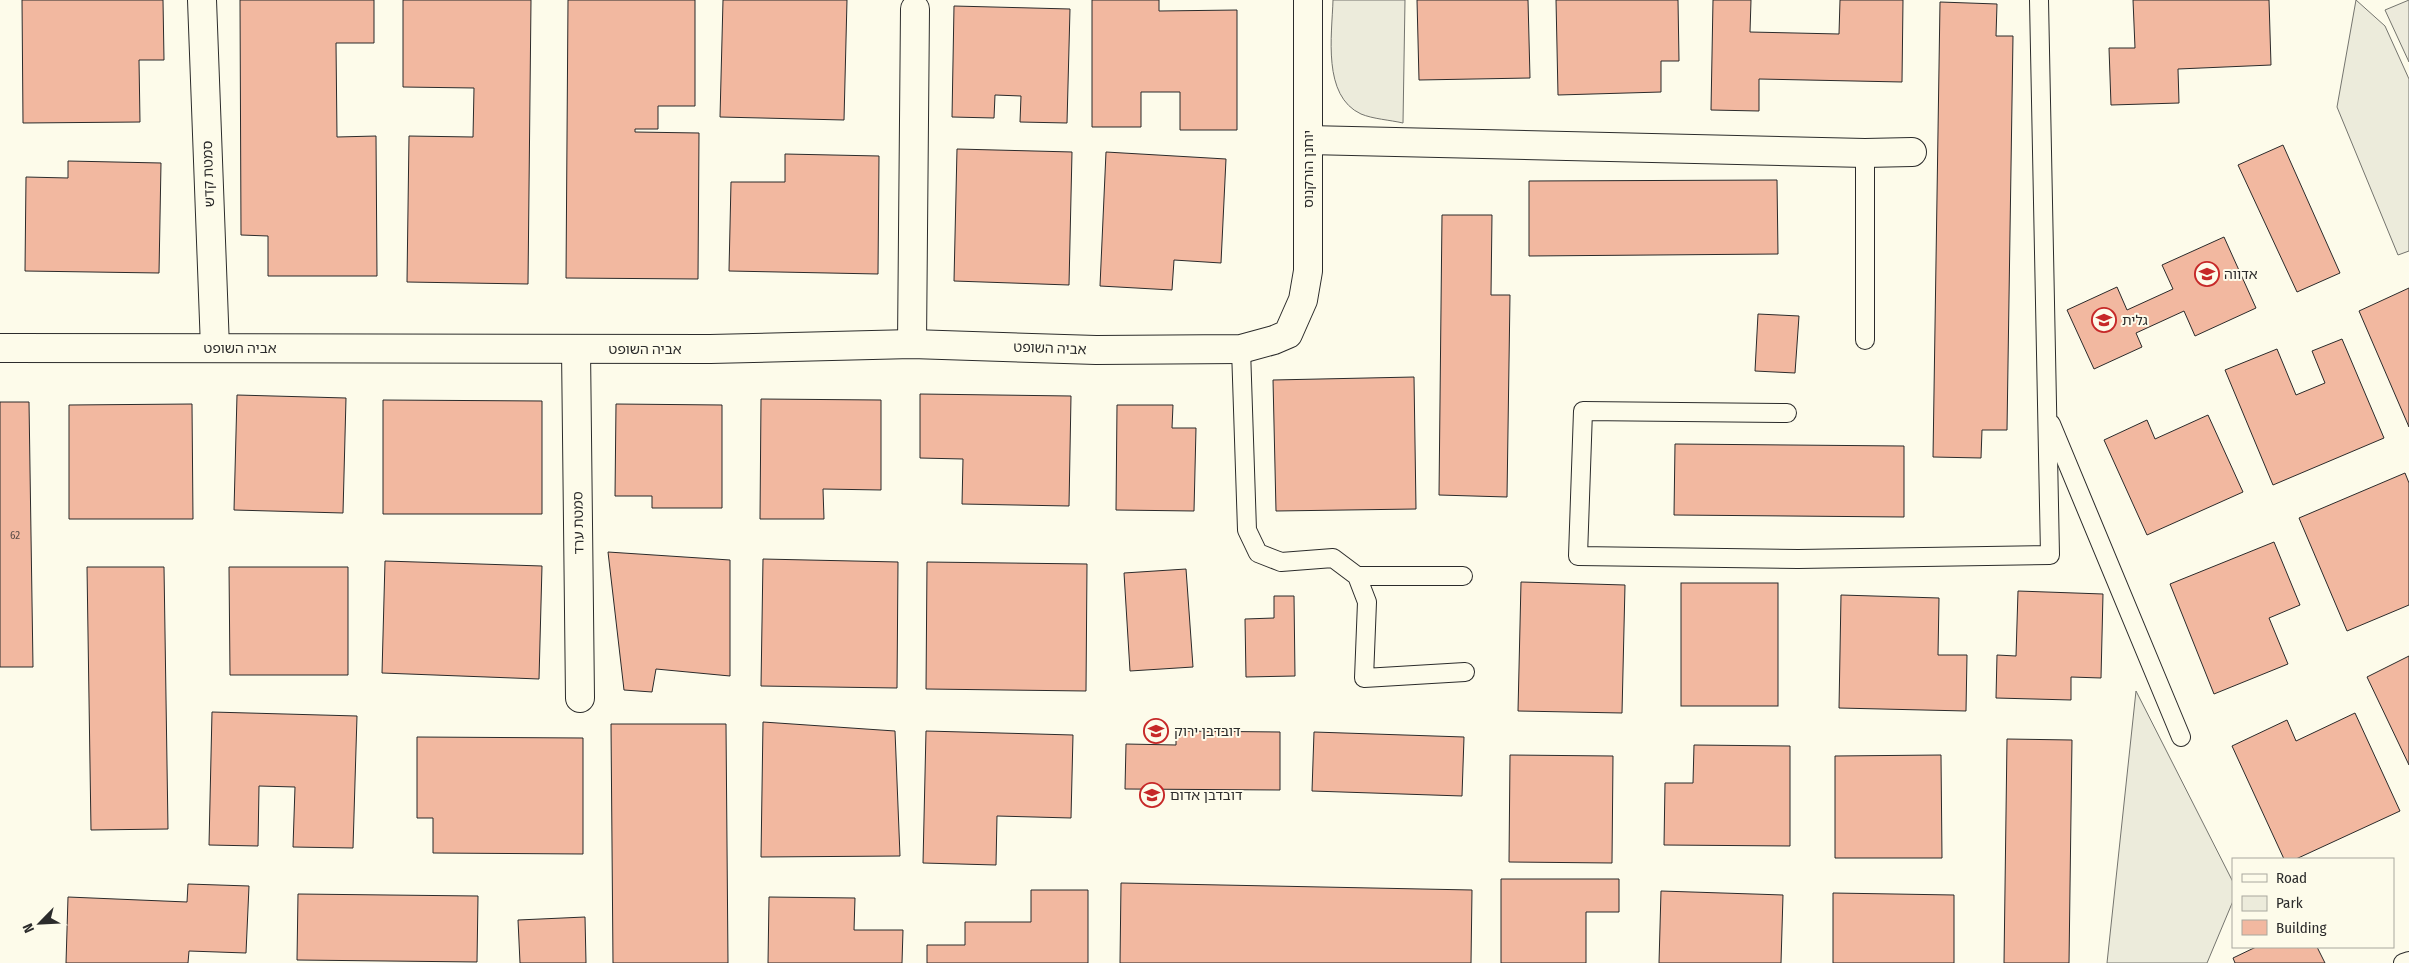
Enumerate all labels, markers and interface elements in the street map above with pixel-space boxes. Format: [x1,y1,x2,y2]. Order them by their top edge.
street label: יוחנן הורקנוס [1300,130,1317,208]
street label: סמטת קדש [199,140,218,208]
school or university icon: אדווה [2194,261,2220,287]
place label: אדווה [2224,266,2258,283]
school or university icon: גלית [2091,307,2117,333]
place label: גלית [2122,312,2148,329]
street label: אביה השופט [1013,339,1087,358]
street label: אביה השופט [204,340,277,357]
street label: אביה השופט [609,341,682,358]
street label: סמטת ערד [569,491,588,555]
house number: 62 [10,529,20,542]
school or university icon: דובדבן ירוק [1143,718,1169,744]
place label: דובדבן ירוק [1174,723,1241,740]
school or university icon: דובדבן אדום [1139,782,1165,808]
place label: דובדבן אדום [1170,787,1243,804]
legend [2232,858,2394,948]
text: Road [2276,869,2307,887]
text: Park [2276,894,2303,912]
north arrow [15,898,65,948]
text: Building [2276,919,2327,937]
text: N [19,921,38,935]

